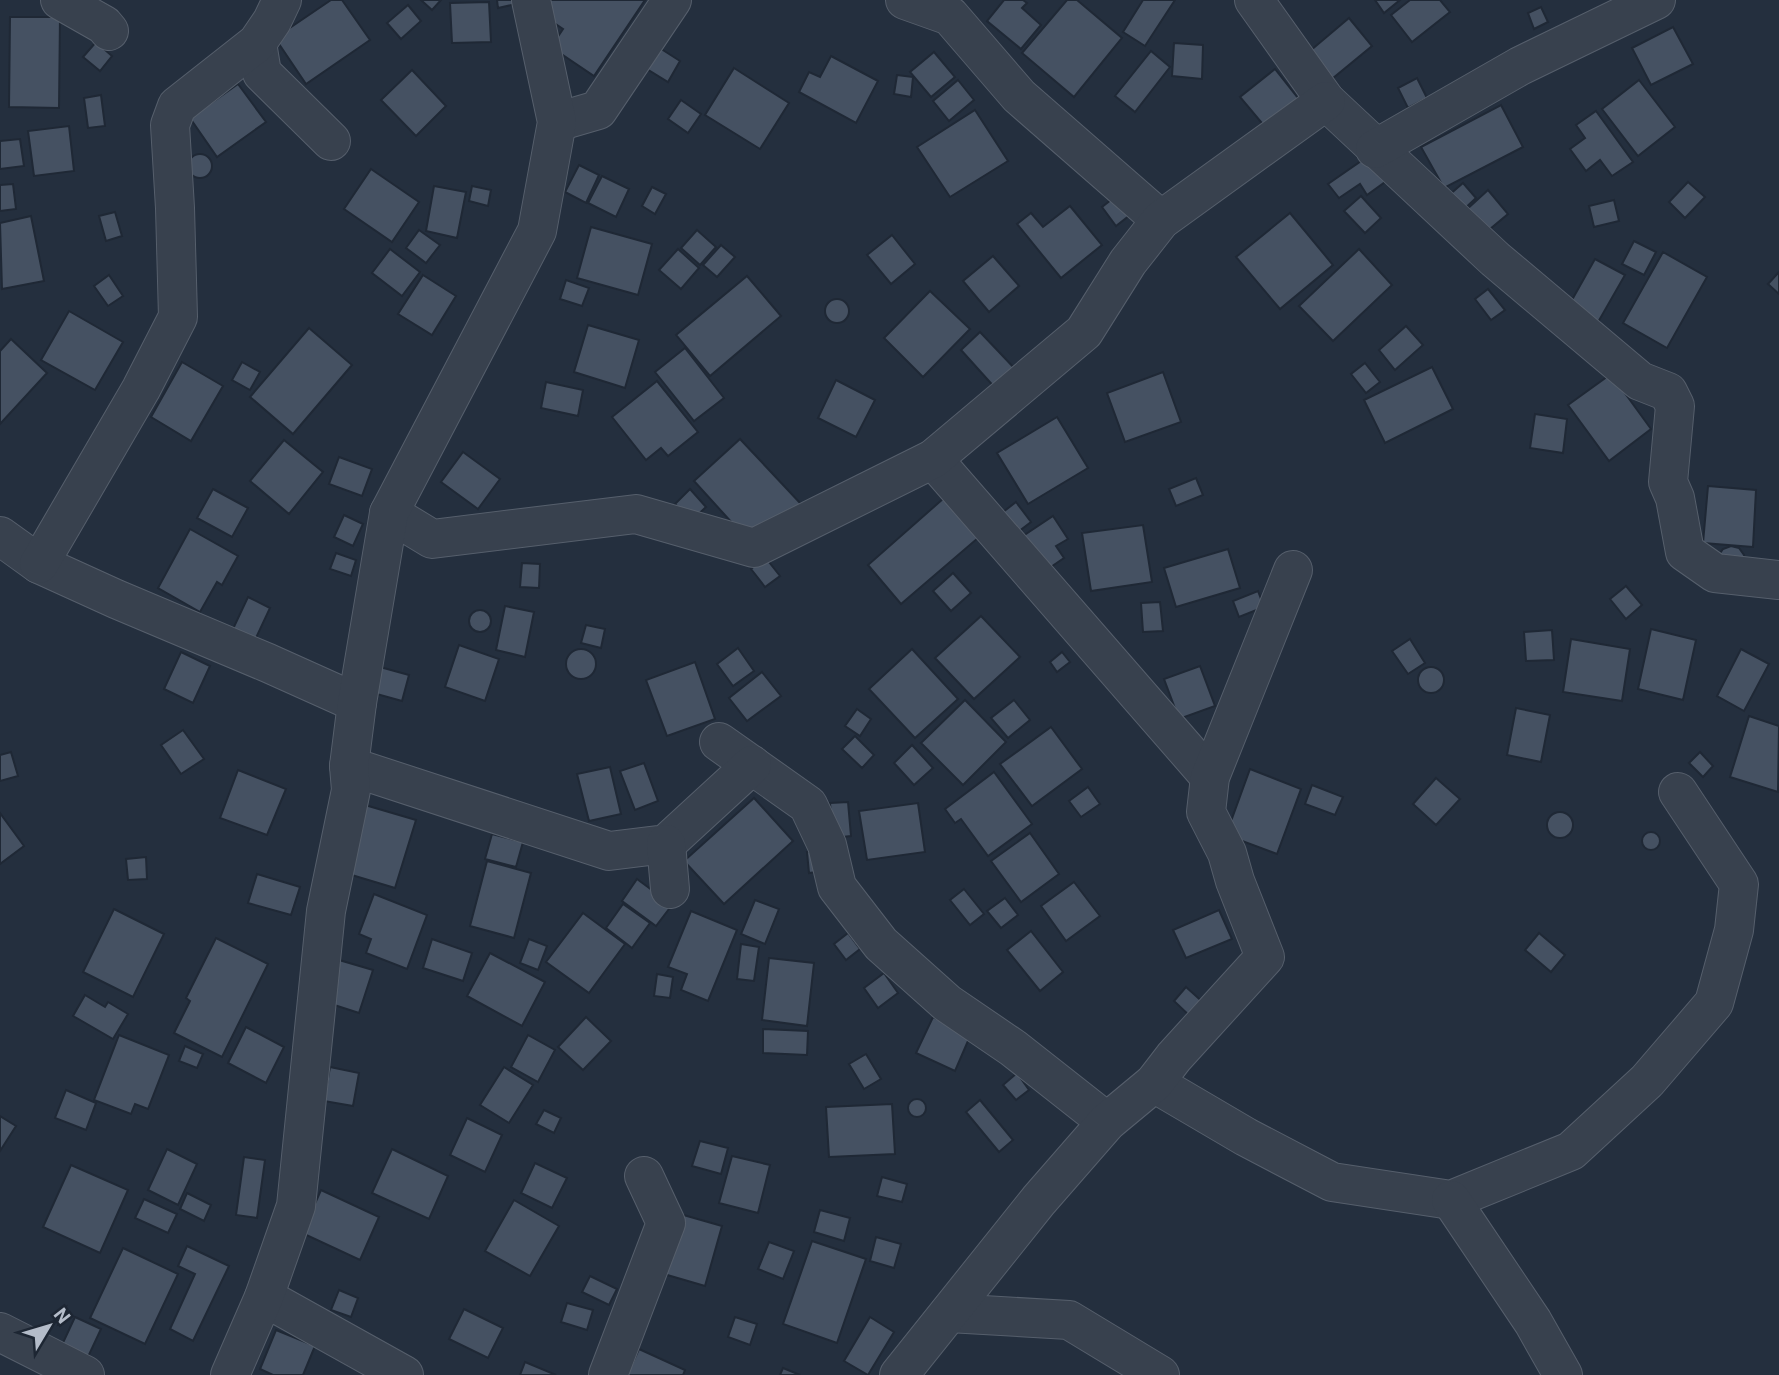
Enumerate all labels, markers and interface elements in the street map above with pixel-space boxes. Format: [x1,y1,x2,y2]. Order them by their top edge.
north arrow [14,1291,84,1361]
text: N [49,1303,75,1328]

